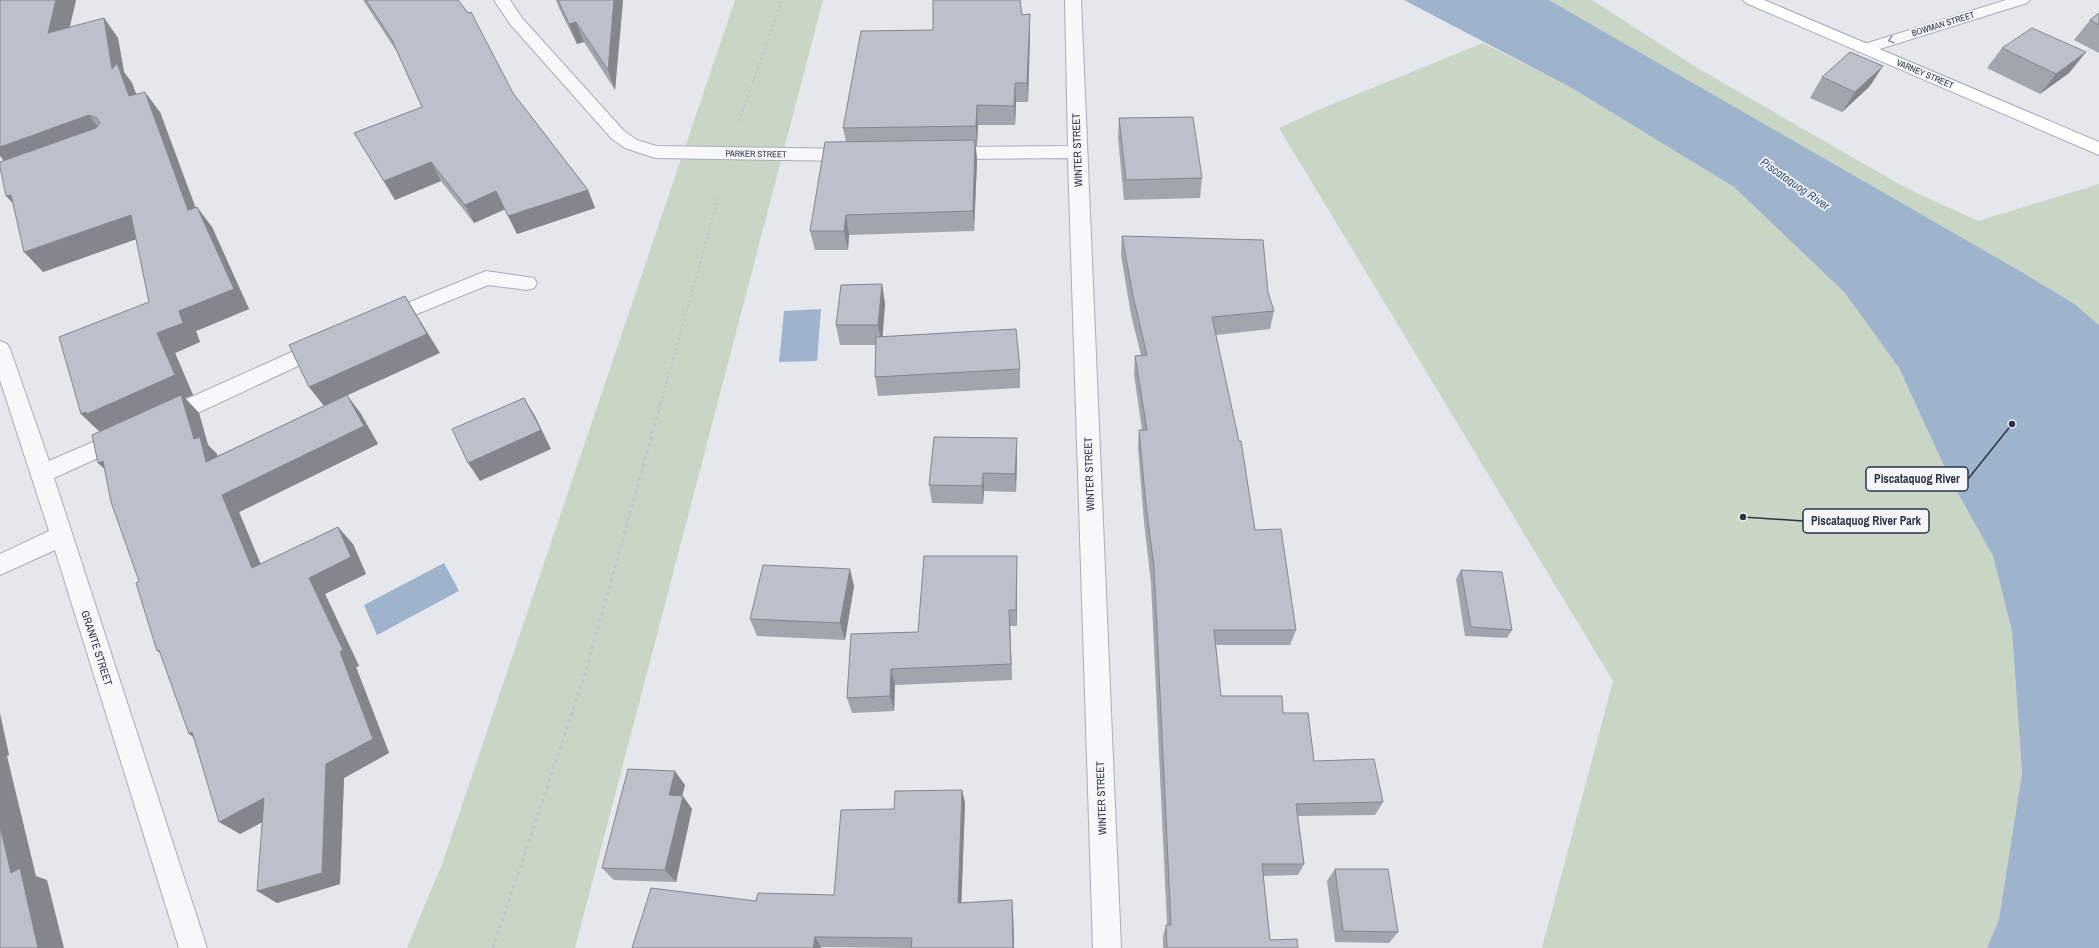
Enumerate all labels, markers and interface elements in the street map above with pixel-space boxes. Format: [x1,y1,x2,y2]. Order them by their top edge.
street label: BOWMAN STREET [1910,9,1976,39]
one-way arrow [1888,35,1895,44]
street label: VARNEY STREET [1895,57,1956,92]
street label: WINTER STREET [1069,112,1085,187]
street label: PARKER STREET [725,147,787,161]
water label: Piscataquog River [1757,154,1833,214]
street label: WINTER STREET [1081,436,1097,511]
callout: Piscataquog River [1866,467,1968,491]
text: Piscataquog River [1874,471,1960,487]
callout: Piscataquog River Park [1803,509,1929,533]
text: Piscataquog River Park [1811,513,1921,529]
street label: GRANITE STREET [78,609,116,688]
street label: WINTER STREET [1093,760,1109,835]

